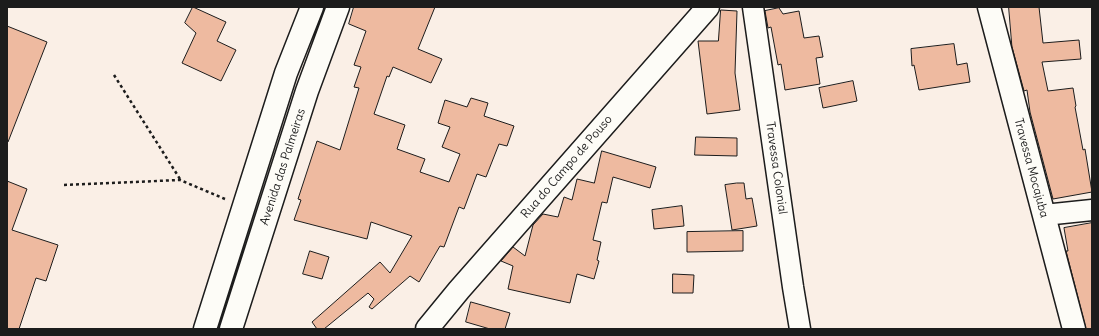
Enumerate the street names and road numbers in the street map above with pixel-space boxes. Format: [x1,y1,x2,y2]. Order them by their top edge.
street label: Avenida das Palmeiras [257,107,309,227]
street label: Rua do Campo de Pouso [518,113,616,221]
street label: Travessa Mocajuba [1011,117,1051,219]
street label: Travessa Colonial [762,121,790,215]

